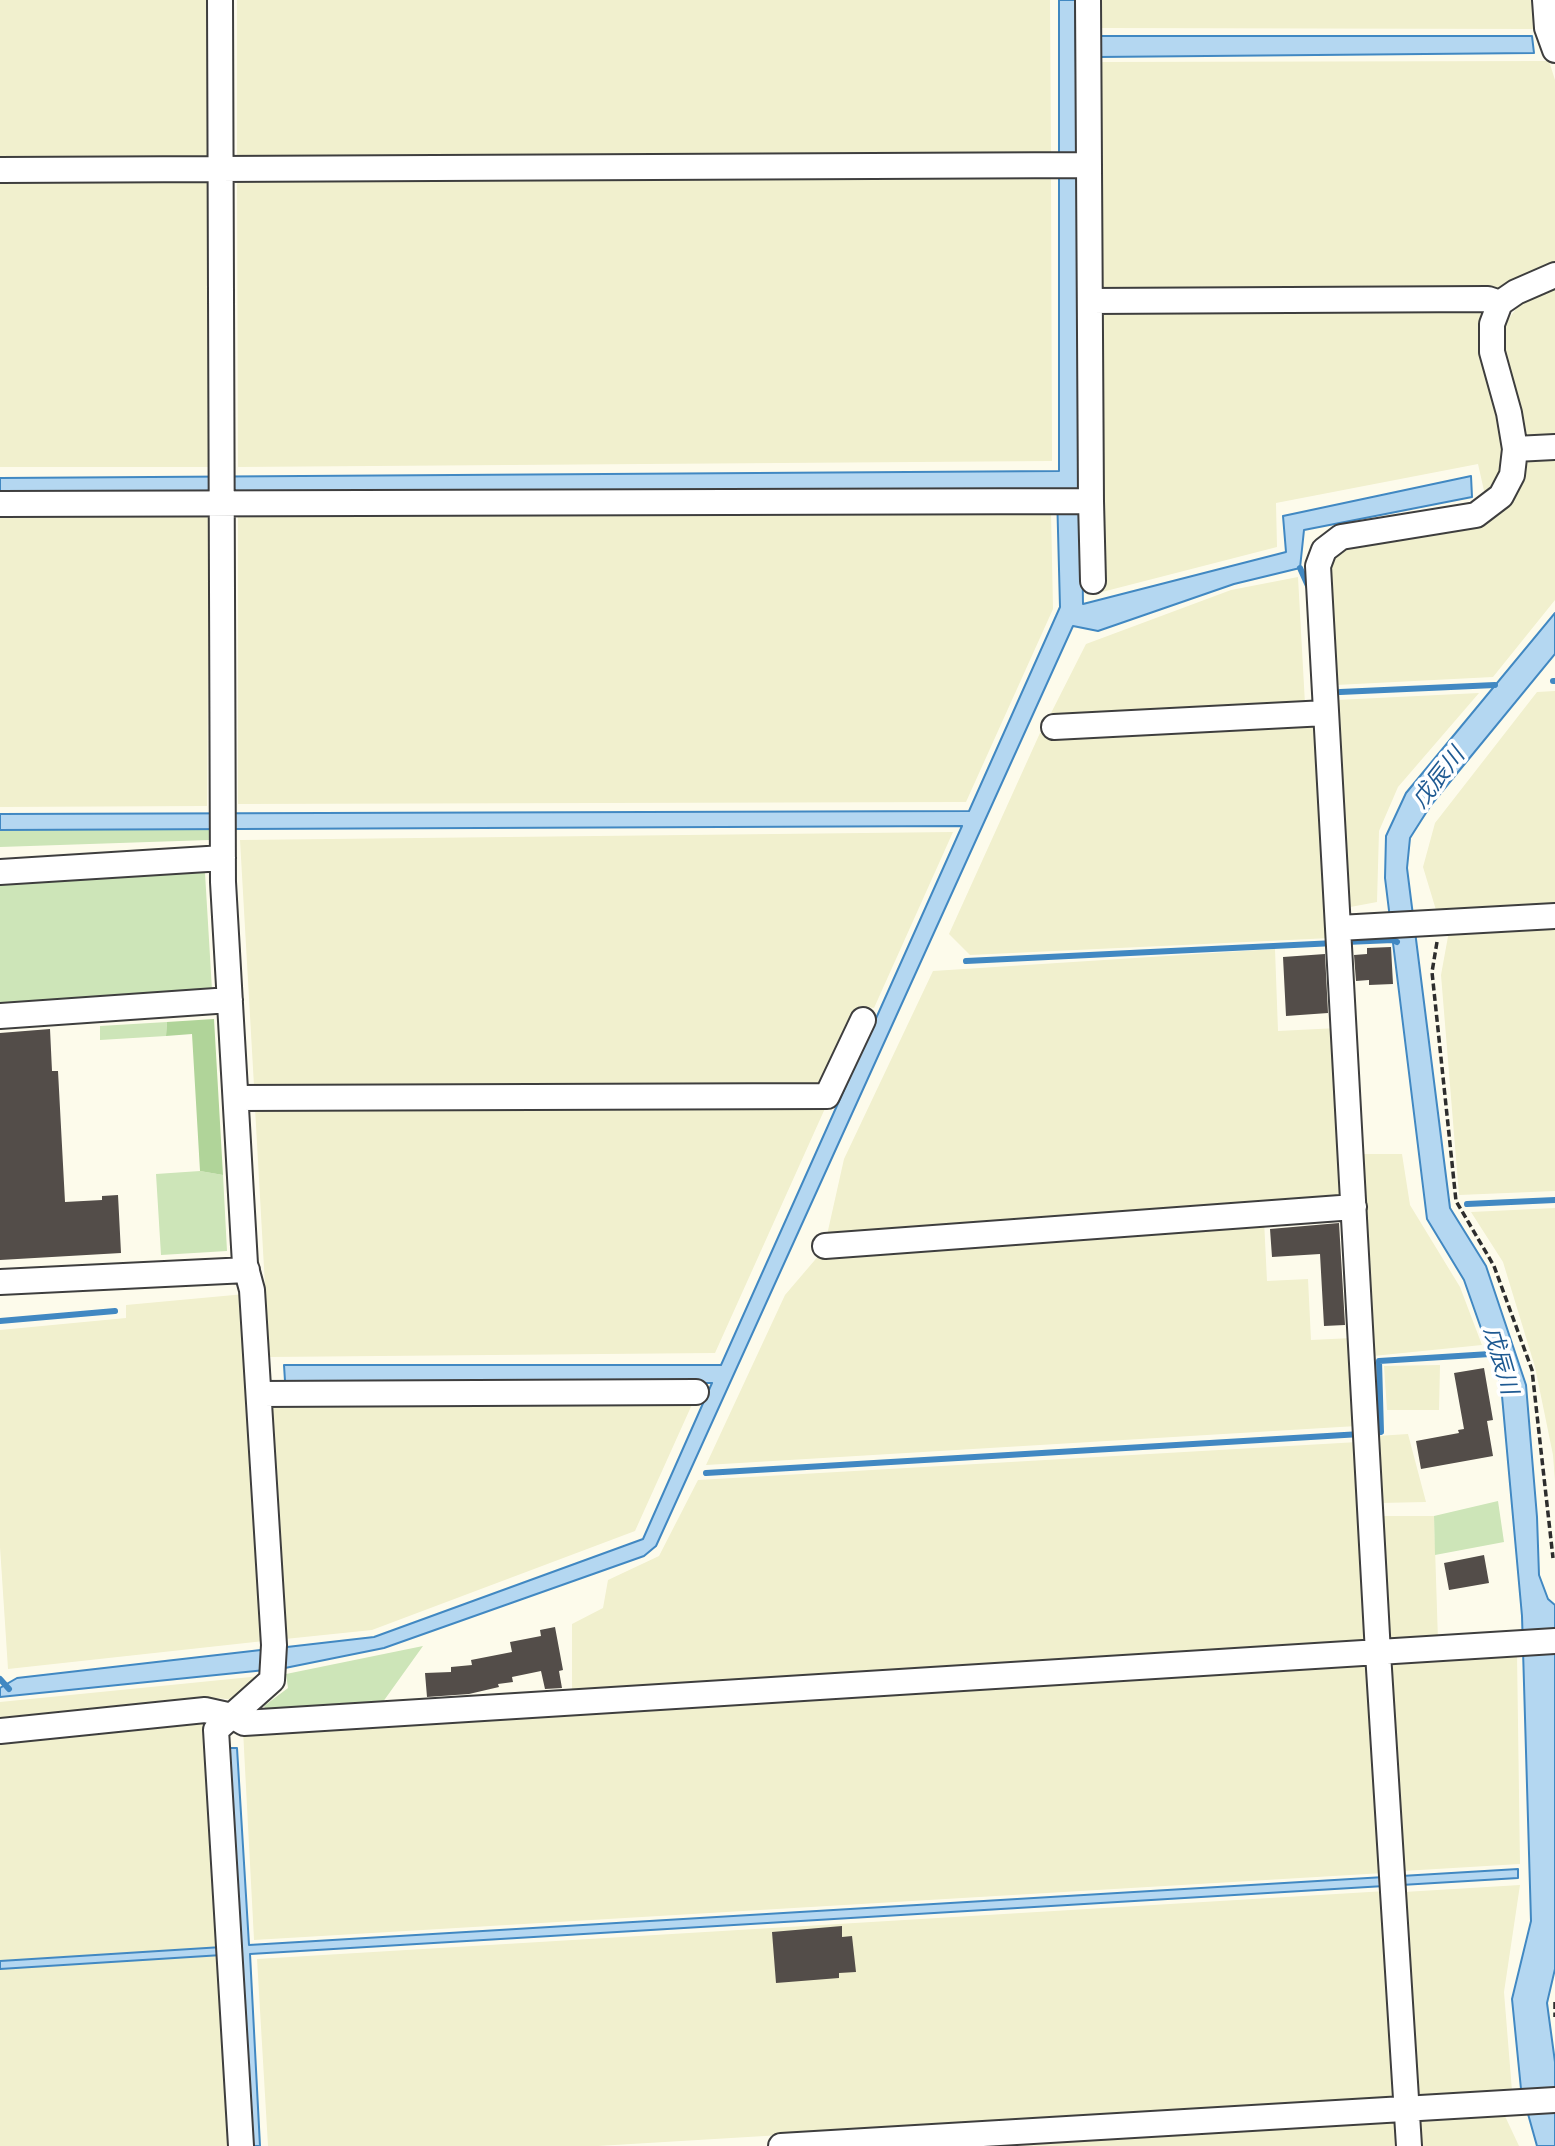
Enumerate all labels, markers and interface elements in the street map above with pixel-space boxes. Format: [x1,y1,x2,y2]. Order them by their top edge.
water label: 戊辰川 [1405,741,1469,813]
water label: 戊辰川 [1479,1323,1525,1397]

